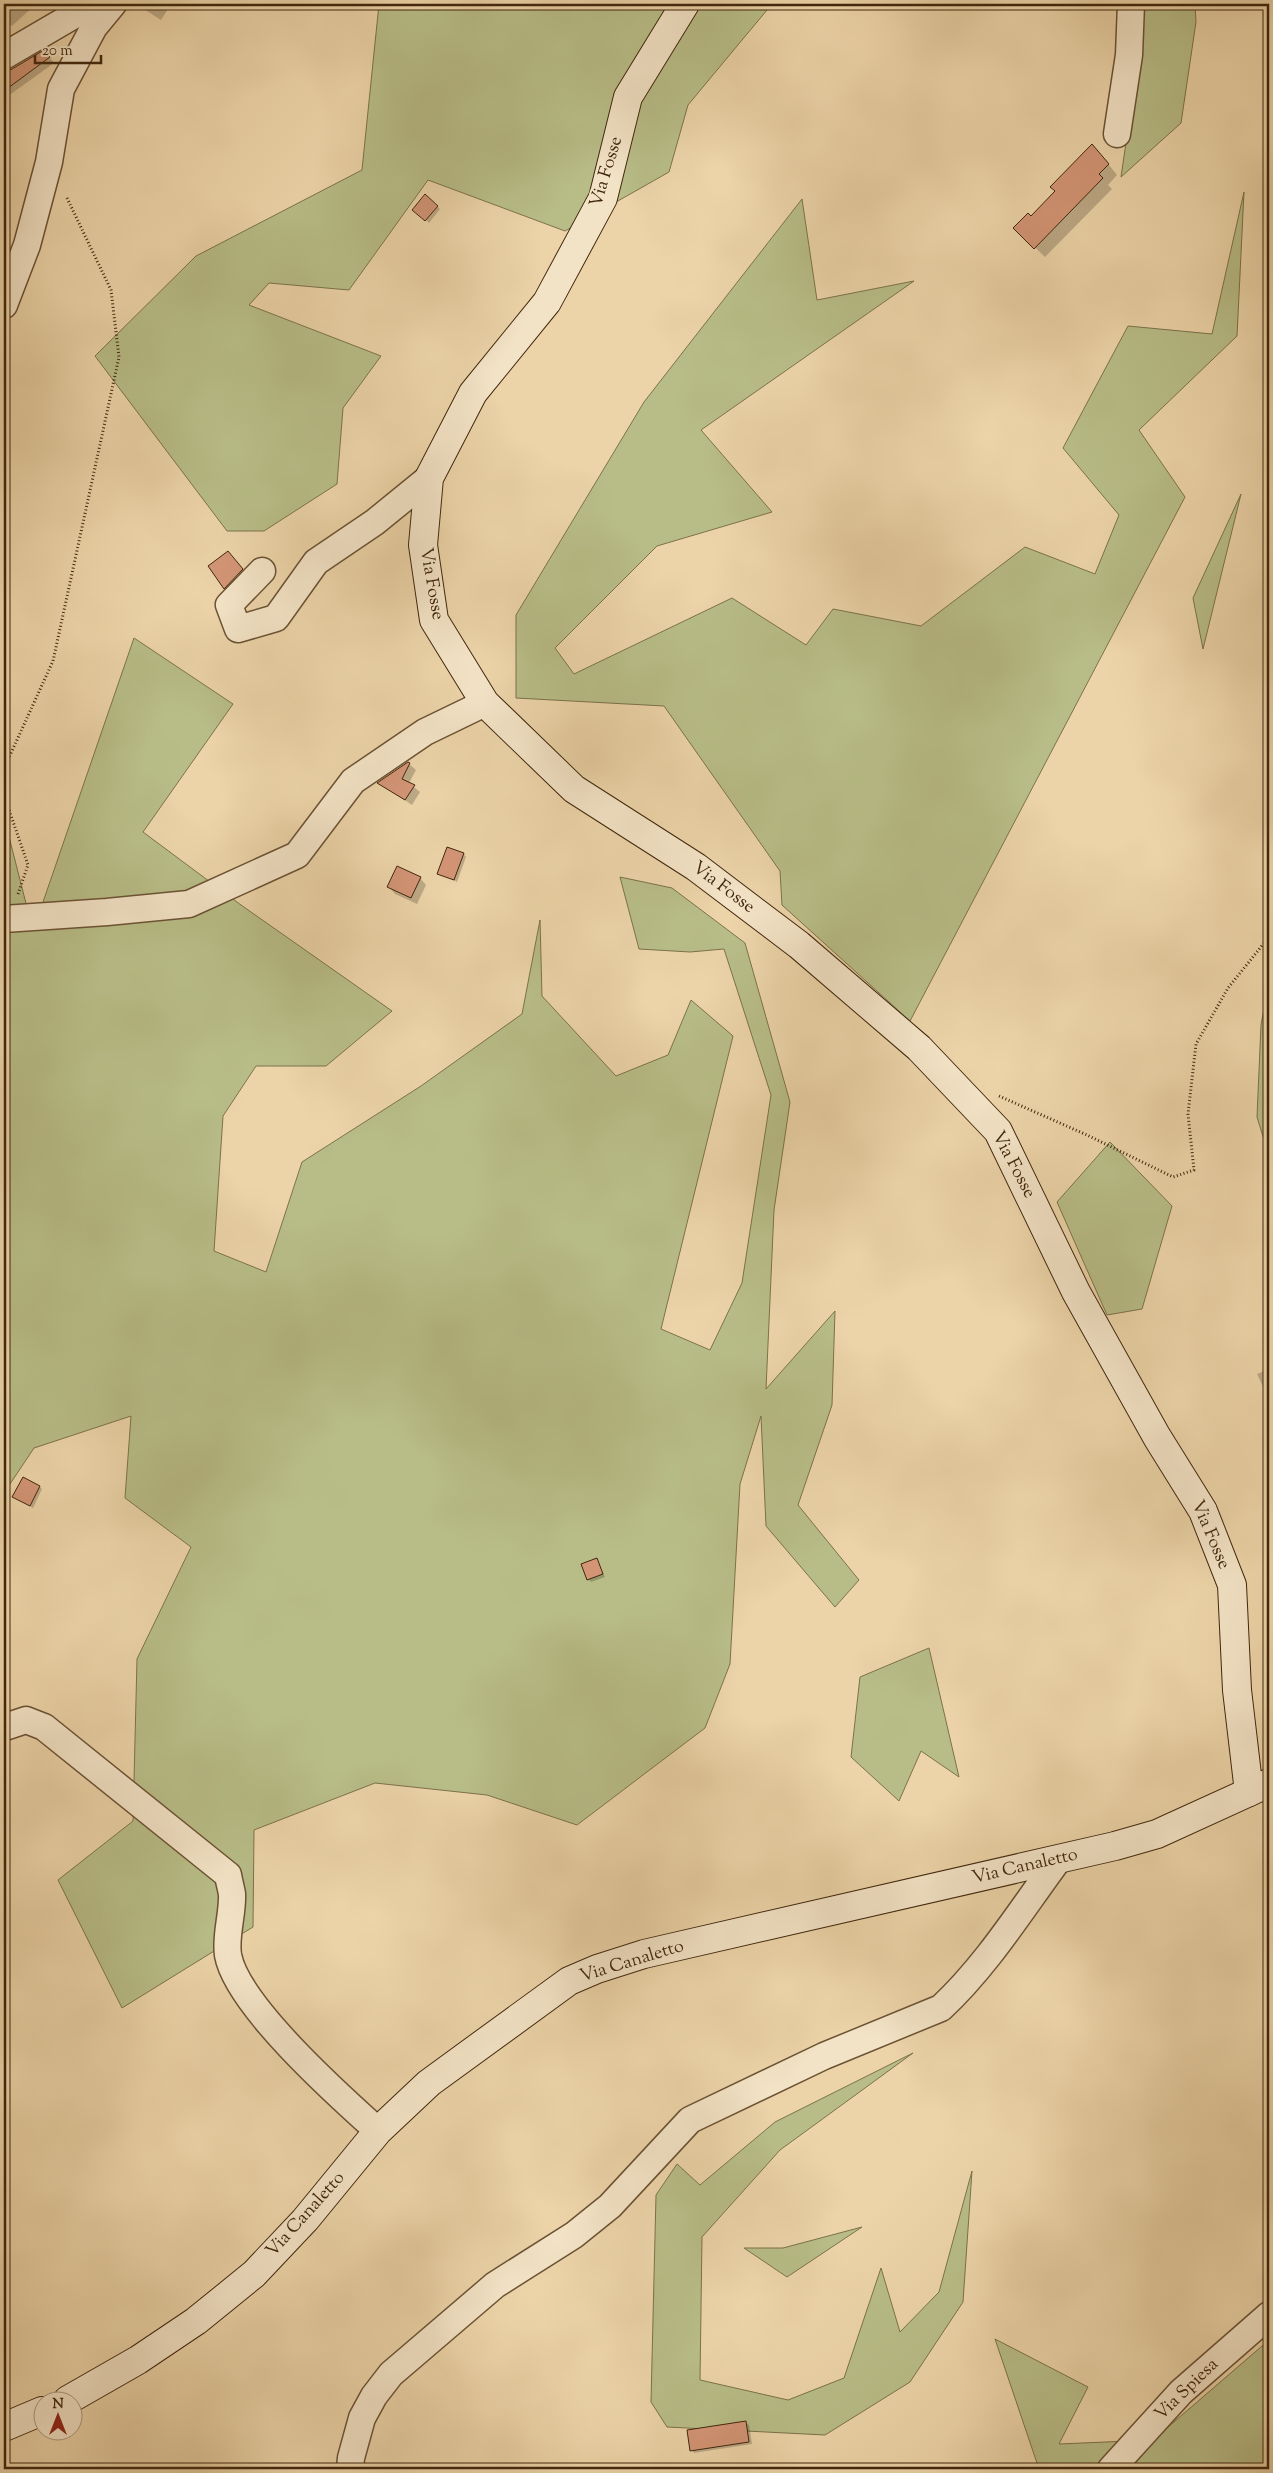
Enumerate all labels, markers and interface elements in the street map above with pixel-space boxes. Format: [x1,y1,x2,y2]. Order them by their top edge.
scale bar [35,32,101,64]
text: 20 m [42,41,73,62]
street label: Via Fosse [584,133,630,211]
street label: Via Fosse [412,546,450,622]
street label: Via Fosse [686,856,760,920]
street label: Via Fosse [984,1127,1042,1203]
street label: Via Fosse [1184,1496,1236,1574]
street label: Via Canaletto [970,1842,1080,1892]
street label: Via Canaletto [577,1934,687,1990]
street label: Via Canaletto [260,2166,352,2264]
street label: Via Spiesa [1149,2353,1225,2427]
north arrow [32,2390,82,2440]
text: N [52,2395,64,2415]

